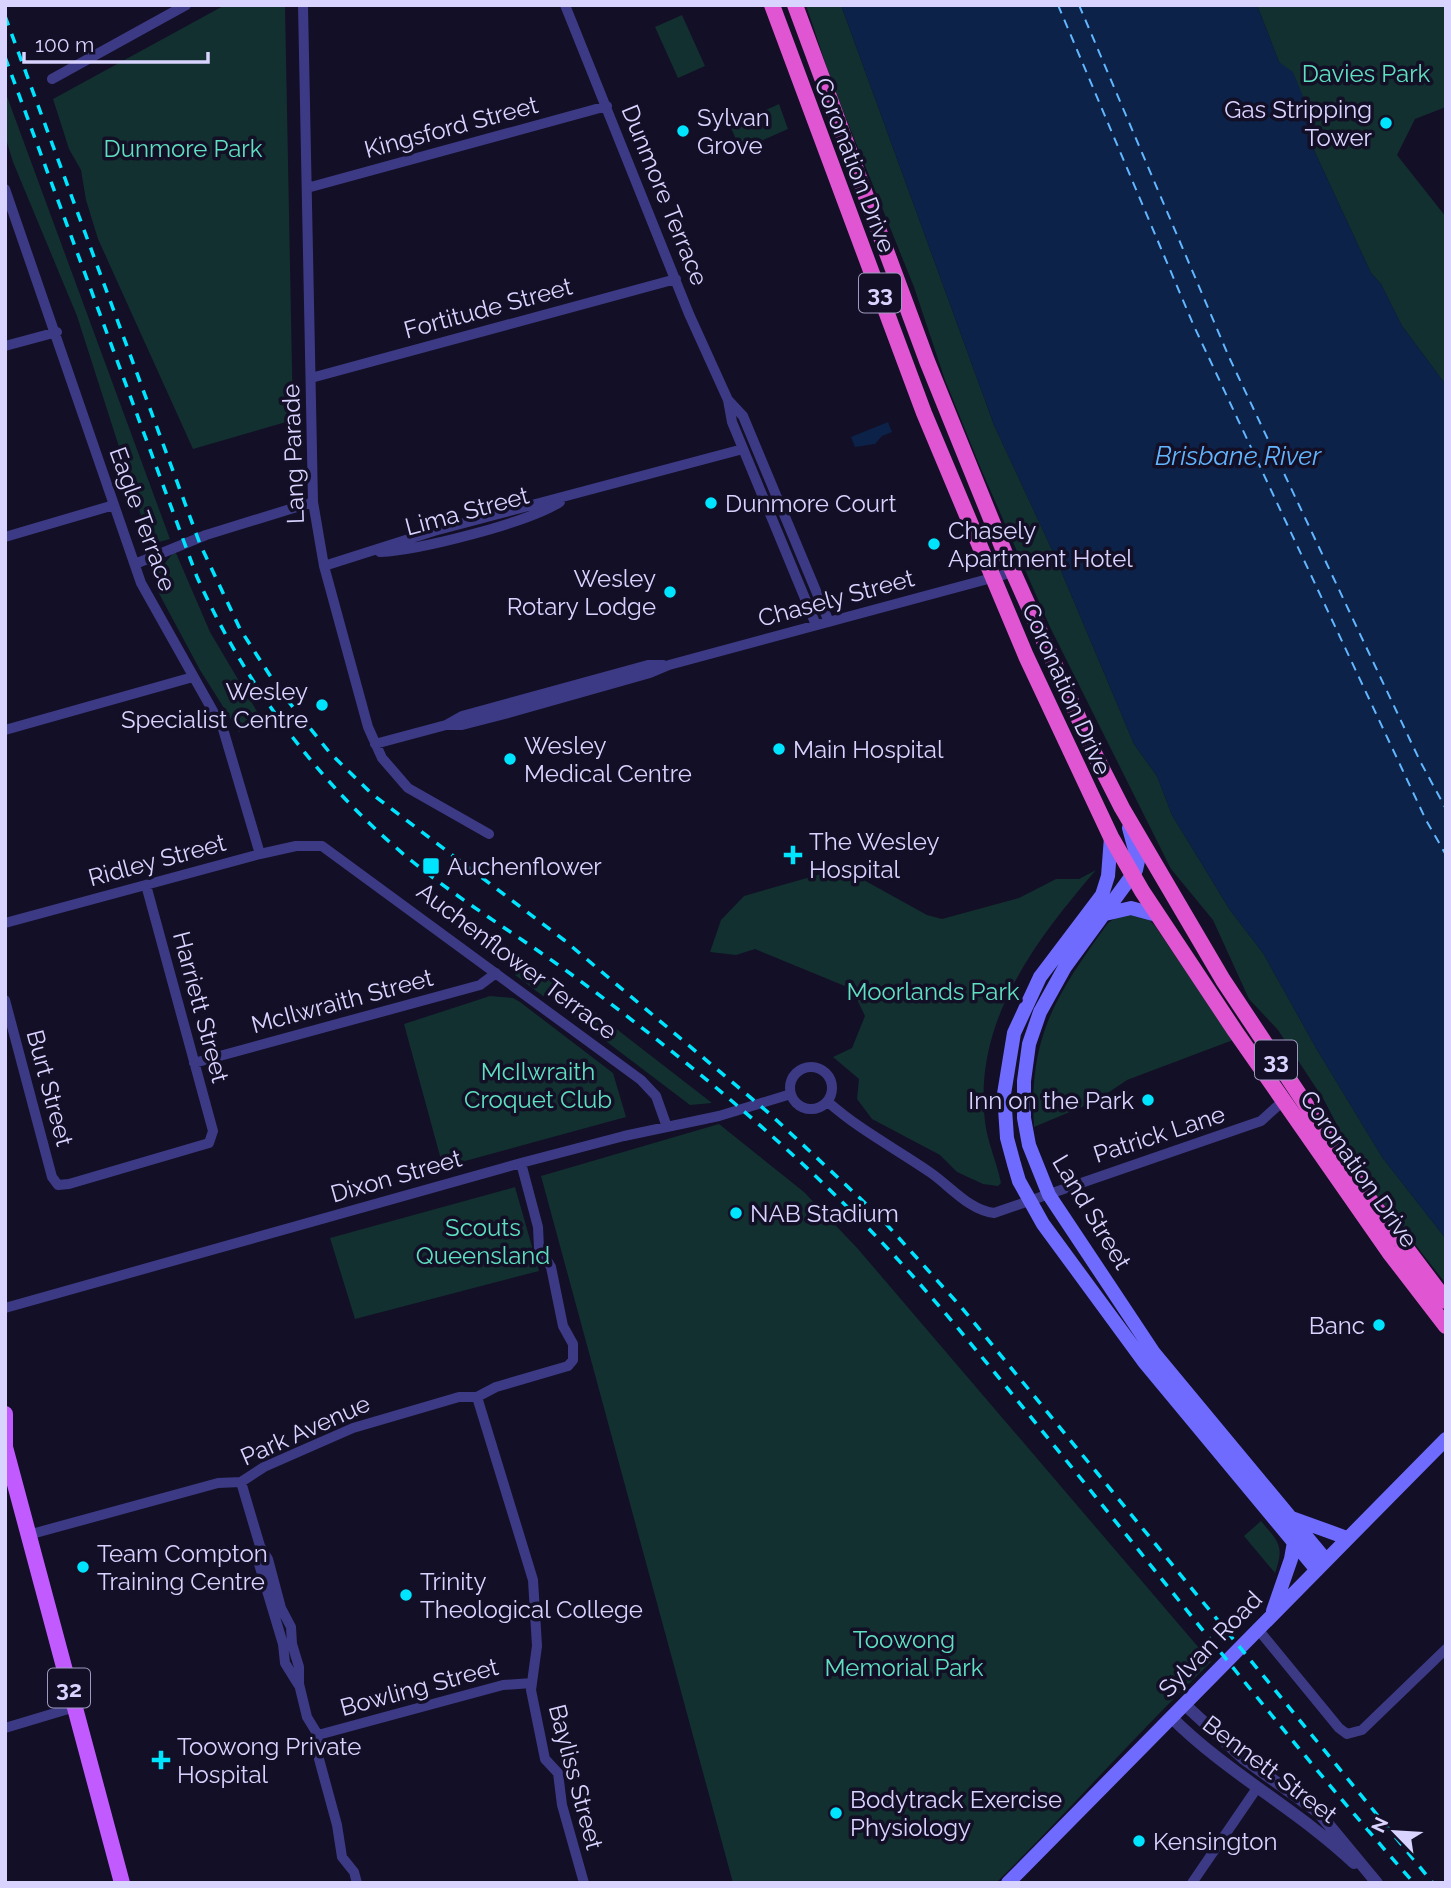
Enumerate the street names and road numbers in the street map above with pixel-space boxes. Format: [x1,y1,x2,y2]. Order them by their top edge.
street label: Coronation Drive [808,73,902,257]
street label: Kingsford Street [361,90,541,164]
street label: Dunmore Terrace [616,100,714,290]
street label: Fortitude Street [401,272,575,344]
road number: 33 [859,274,901,312]
street label: Lang Parade [276,383,310,525]
street label: Eagle Terrace [103,443,183,595]
street label: Lima Street [402,481,532,541]
street label: Chasely Street [755,563,917,633]
street label: Coronation Drive [1016,599,1118,779]
street label: Ridley Street [85,828,229,892]
street label: Auchenflower Terrace [411,876,623,1046]
street label: Harriett Street [167,928,235,1086]
street label: McIlwraith Street [248,963,436,1039]
street label: Burt Street [21,1027,79,1149]
road number: 33 [1255,1040,1297,1079]
street label: Coronation Drive [1294,1085,1424,1253]
street label: Patrick Lane [1090,1099,1228,1169]
street label: Dixon Street [327,1143,465,1209]
street label: Land Street [1046,1149,1138,1275]
street label: Park Avenue [236,1389,374,1471]
street label: Sylvan Road [1152,1585,1268,1703]
street label: Bowling Street [337,1652,501,1722]
road number: 32 [48,1668,90,1708]
street label: Bayliss Street [543,1701,609,1853]
street label: Bennett Street [1197,1709,1343,1829]

